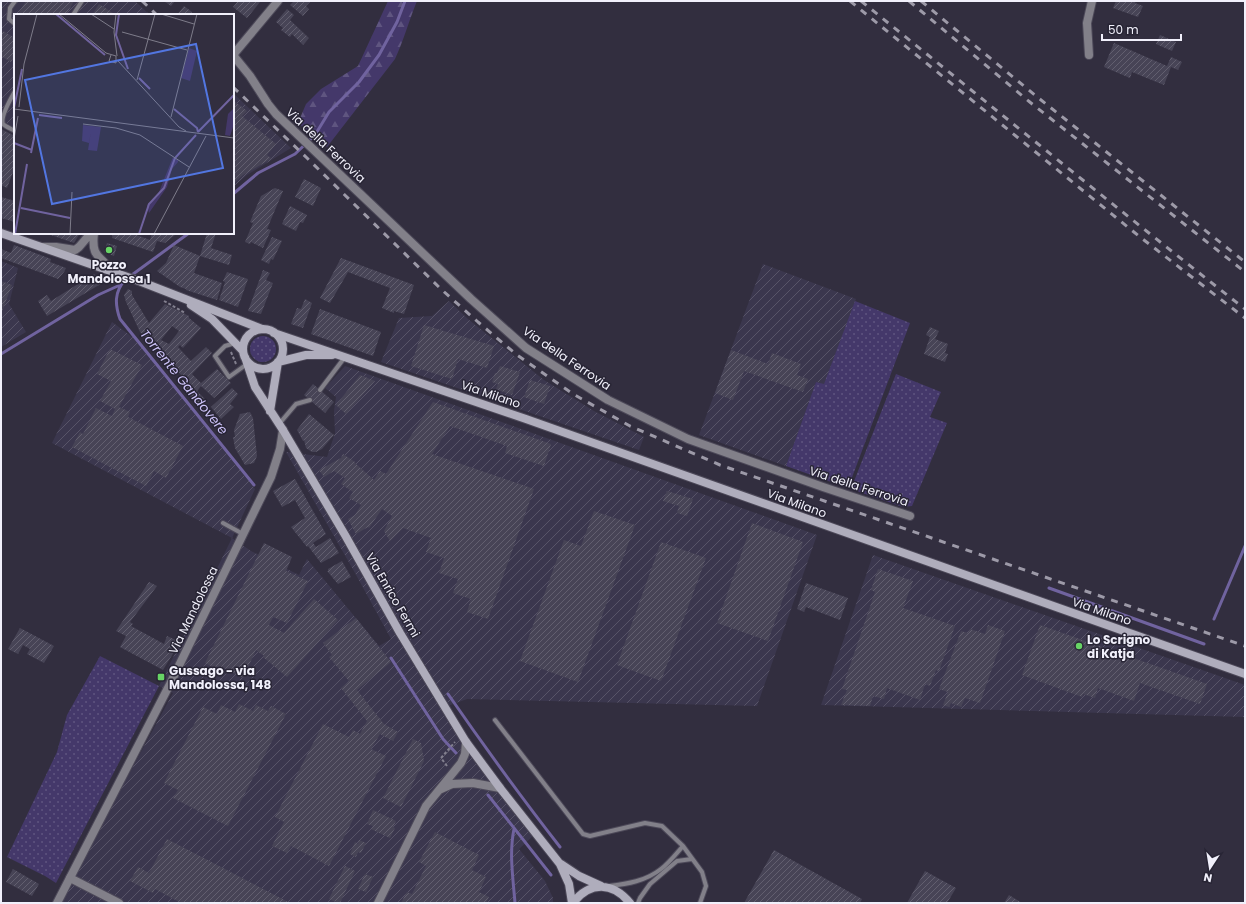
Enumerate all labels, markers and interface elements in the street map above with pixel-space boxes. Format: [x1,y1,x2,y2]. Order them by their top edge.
inset map [14,14,234,234]
scale bar [1102,16,1181,42]
text: 50 m [1108,21,1139,38]
street label: Via della Ferrovia [283,104,369,186]
marker: Pozzo Mandolossa 1 [104,245,114,255]
place label: Pozzo Mandolossa 1 [68,256,150,287]
street label: Via della Ferrovia [520,322,614,394]
water label: Torrente Gandovere [135,325,233,439]
street label: Via Milano [459,376,523,412]
street label: Via della Ferrovia [807,462,911,510]
street label: Via Milano [765,484,829,522]
street label: Via Enrico Fermi [362,550,424,640]
street label: Via Mandolossa [164,563,222,657]
street label: Via Milano [1070,593,1134,629]
place label: Lo Scrigno di Katja [1087,631,1150,662]
marker: Lo Scrigno di Katja [1074,641,1084,651]
place label: Gussago - via Mandolossa, 148 [169,662,271,693]
marker: Gussago - via Mandolossa, 148 [156,672,166,682]
north arrow [1190,848,1230,888]
text: N [1202,869,1214,886]

